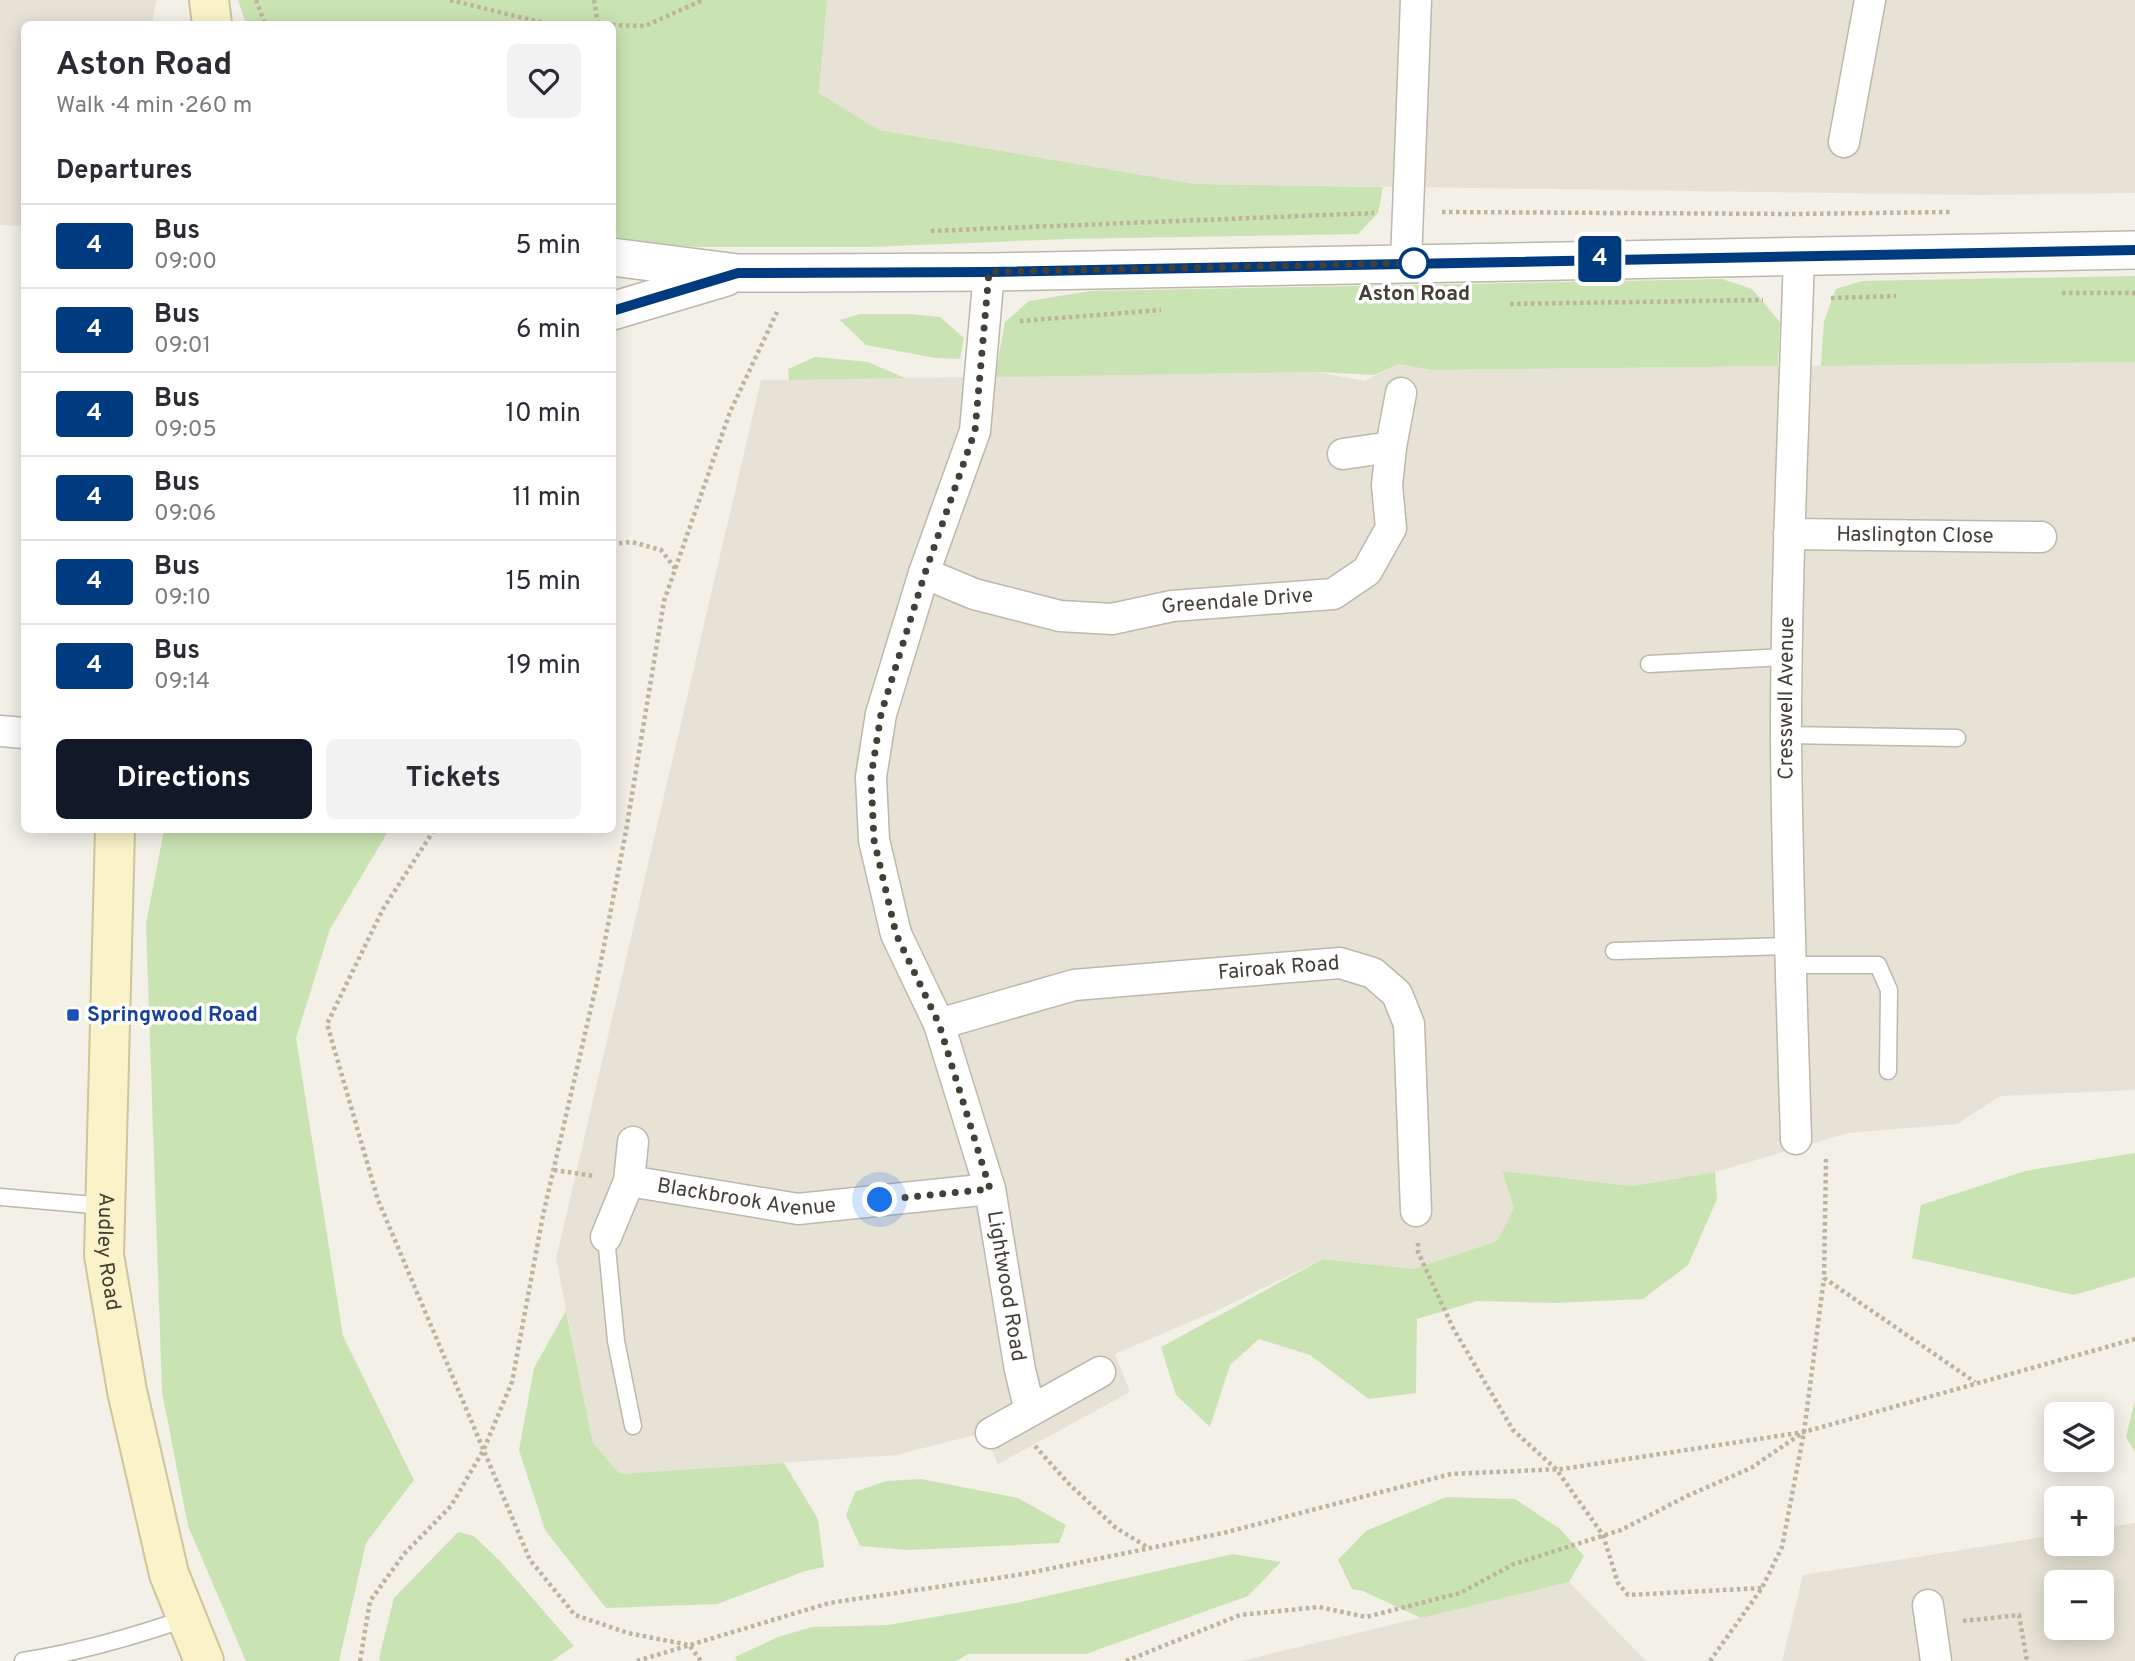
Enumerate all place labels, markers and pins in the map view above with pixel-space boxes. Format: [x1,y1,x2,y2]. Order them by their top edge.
marker: Aston Road [1399,248,1429,278]
place label: Aston Road [1358,281,1470,308]
place label: Springwood Road [87,1002,258,1029]
marker: Springwood Road [65,1007,81,1023]

